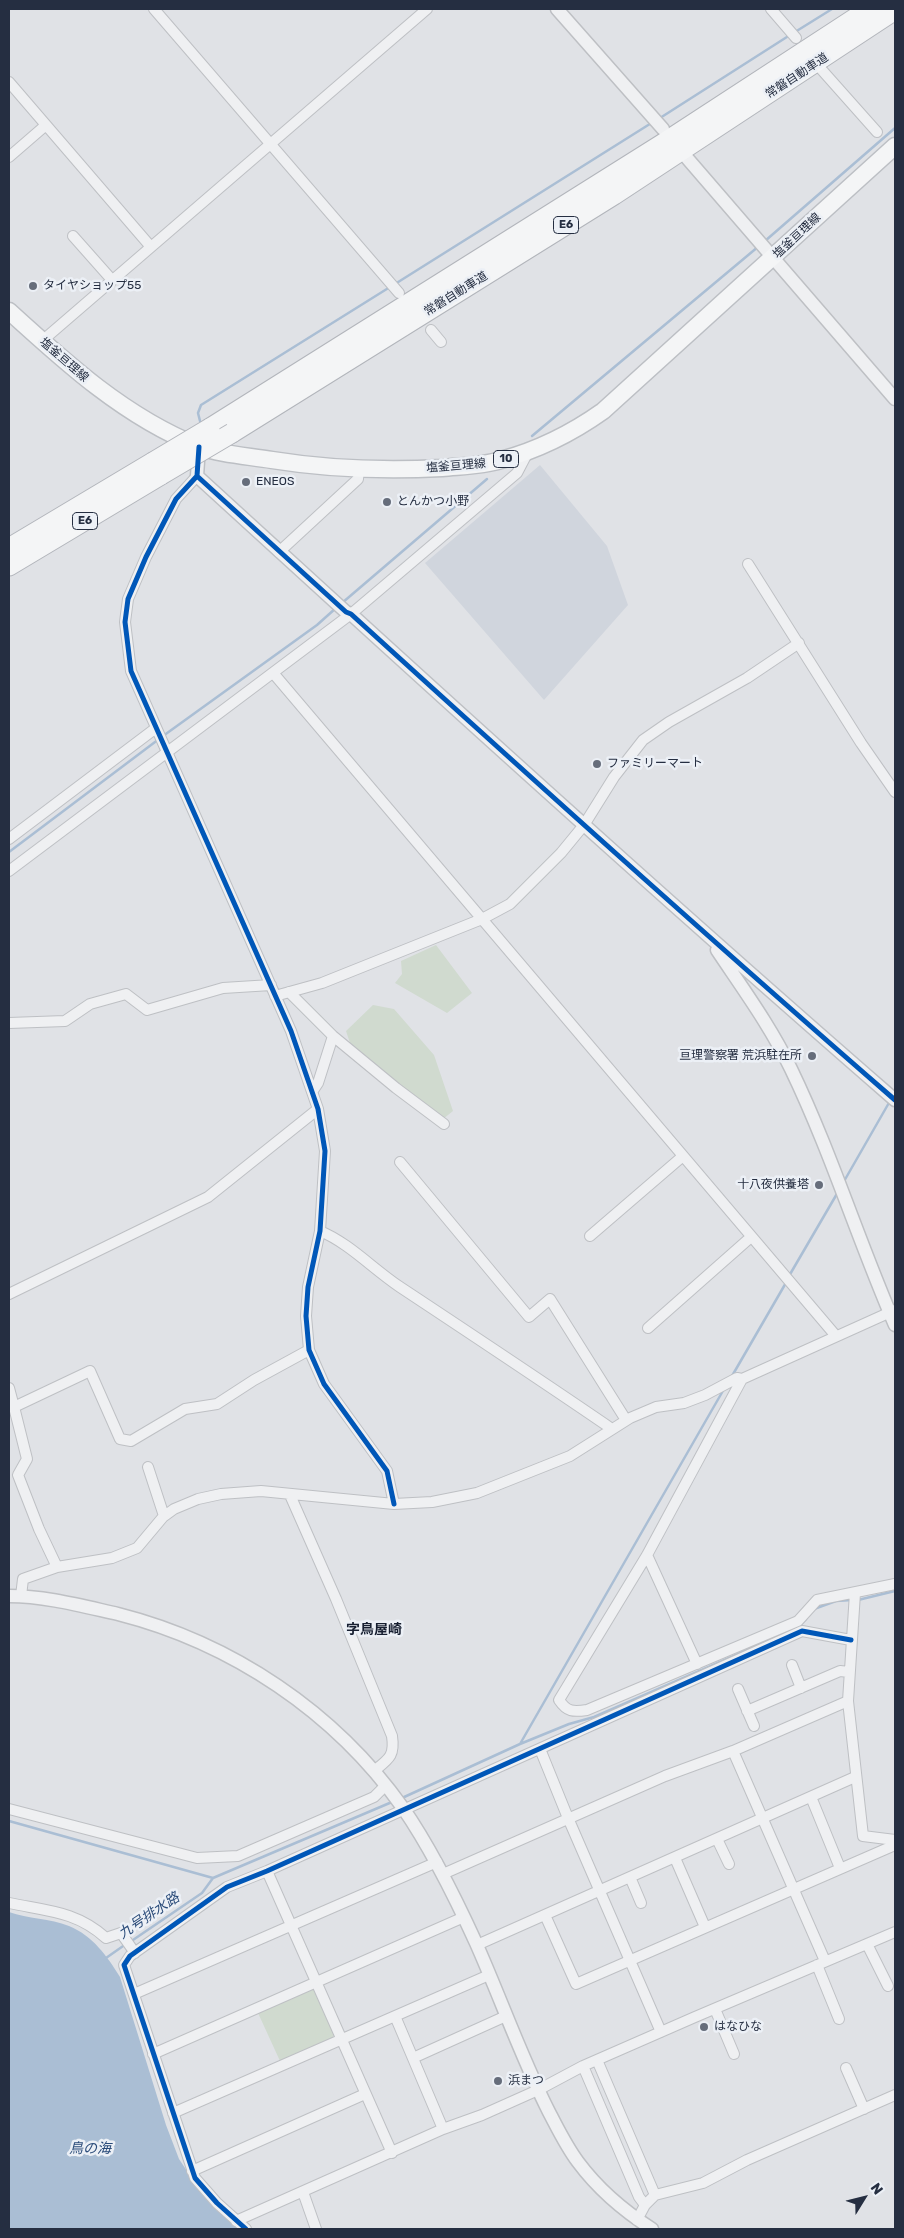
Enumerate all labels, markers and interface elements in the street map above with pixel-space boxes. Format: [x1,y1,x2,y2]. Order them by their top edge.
street label: 常磐自動車道 [763,50,831,102]
street label: 塩釜亘理線 [770,210,824,262]
road number: E6 [554,216,578,234]
street label: 常磐自動車道 [422,269,490,319]
place label: タイヤショップ55 [43,279,141,293]
marker: タイヤショップ55 [27,280,39,292]
street label: 塩釜亘理線 [37,335,91,385]
road number: 10 [494,450,518,468]
street label: 塩釜亘理線 [425,456,487,476]
place label: ENEOS [256,475,294,489]
marker: ENEOS [240,476,252,488]
place label: とんかつ小野 [397,495,469,509]
marker: とんかつ小野 [381,496,393,508]
road number: E6 [72,512,98,530]
place label: ファミリーマート [607,757,703,771]
marker: ファミリーマート [591,758,603,770]
place label: 亘理警察署 荒浜駐在所 [679,1049,802,1063]
marker: 亘理警察署 荒浜駐在所 [806,1050,818,1062]
place label: 十八夜供養塔 [737,1178,809,1192]
marker: 十八夜供養塔 [813,1179,825,1191]
district label: 字鳥屋崎 [346,1622,402,1638]
water label: 九号排水路 [115,1889,183,1943]
place label: はなひな [714,2020,762,2034]
marker: はなひな [698,2021,710,2033]
place label: 浜まつ [508,2074,544,2088]
marker: 浜まつ [492,2075,504,2087]
water label: 鳥の海 [69,2141,111,2157]
north arrow [839,2173,889,2223]
text: N [867,2180,886,2198]

